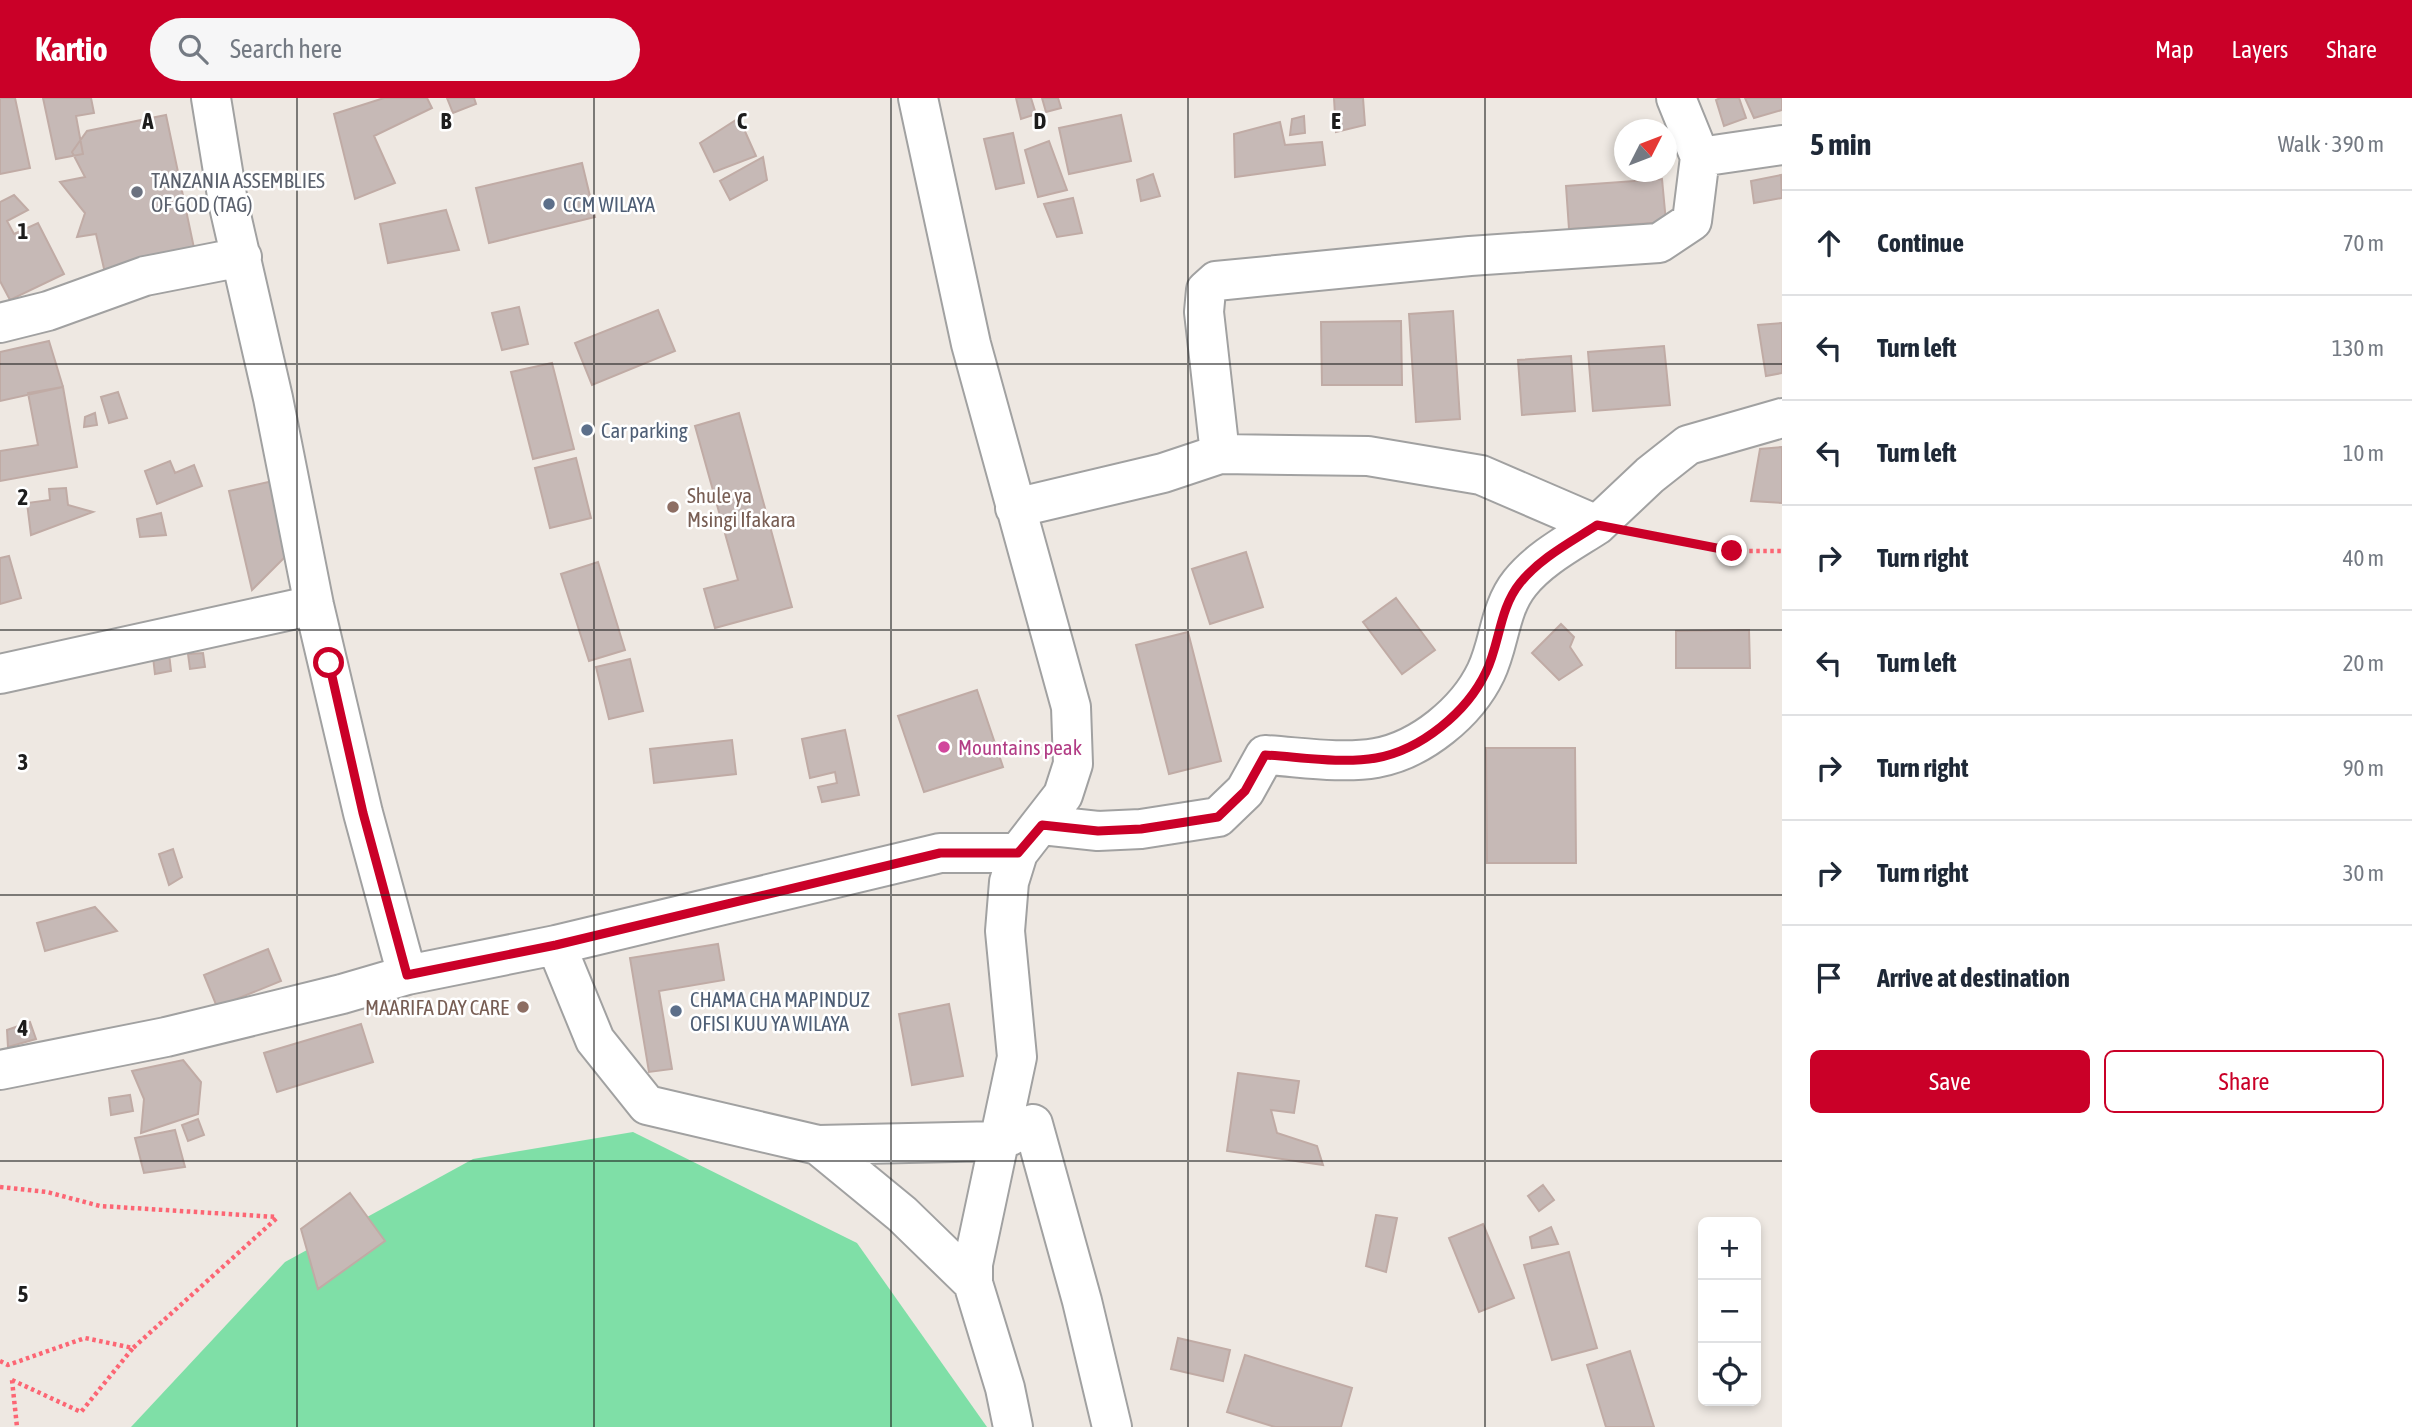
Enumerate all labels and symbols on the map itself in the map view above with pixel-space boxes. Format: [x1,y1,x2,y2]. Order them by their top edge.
text: A [141,108,154,134]
text: B [441,108,452,134]
text: C [737,108,748,134]
text: D [1034,108,1047,134]
text: E [1331,108,1341,134]
north arrow [1614,119,1677,182]
place label: TANZANIA ASSEMBLIES OF GOD (TAG) [151,168,325,216]
marker: TANZANIA ASSEMBLIES OF GOD (TAG) [129,184,145,200]
place label: CCM WILAYA [563,192,656,216]
marker: CCM WILAYA [541,196,557,212]
text: 1 [18,218,29,244]
place label: Car parking [601,418,688,442]
marker: Car parking [579,422,595,438]
place label: Shule ya Msingi Ifakara [687,483,796,531]
text: 2 [18,484,28,510]
marker: Shule ya Msingi Ifakara [665,499,681,515]
route end [1716,535,1747,566]
route start [313,647,344,678]
place label: Mountains peak [958,735,1082,759]
marker: Mountains peak [936,739,952,755]
text: 3 [18,749,28,775]
place label: CHAMA CHA MAPINDUZ OFISI KUU YA WILAYA [690,987,870,1035]
place label: MAARIFA DAY CARE [365,995,509,1019]
marker: MAARIFA DAY CARE [515,999,531,1015]
marker: CHAMA CHA MAPINDUZ OFISI KUU YA WILAYA [668,1003,684,1019]
text: 4 [17,1015,29,1041]
text: 5 [18,1281,29,1307]

